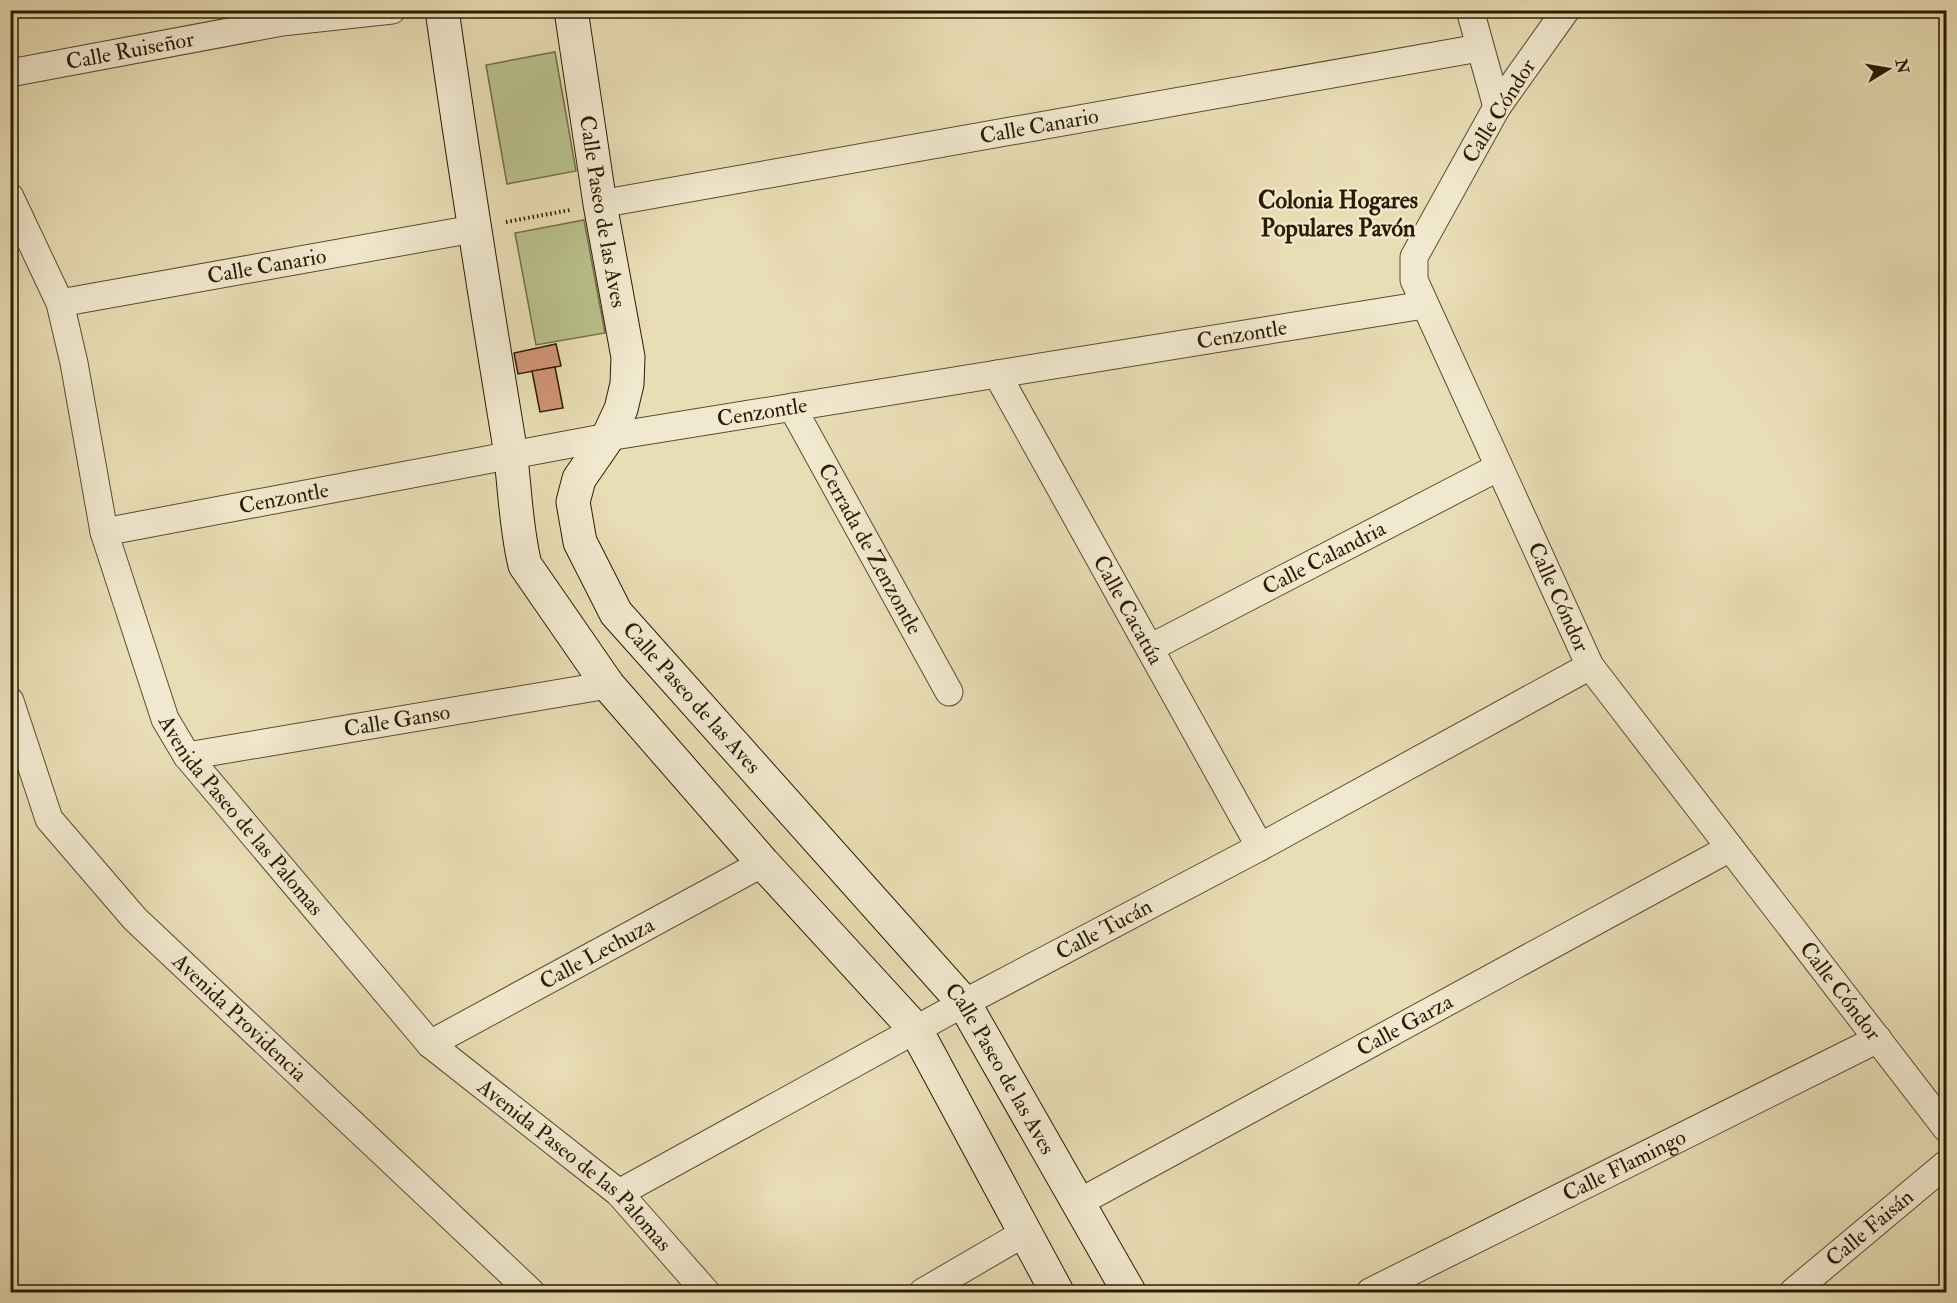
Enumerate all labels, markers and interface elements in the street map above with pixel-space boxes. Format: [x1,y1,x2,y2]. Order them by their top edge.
street label: Calle Ruiseñor [64,25,197,76]
north arrow [1858,39,1918,99]
street label: Calle Cóndor [1456,53,1542,168]
text: N [1890,56,1913,76]
street label: Calle Canario [978,102,1101,150]
street label: Calle Paseo de las Aves [573,113,633,310]
district label: Colonia Hogares Populares Pavón [1258,185,1418,244]
street label: Calle Canario [205,242,328,290]
street label: Cenzontle [1195,313,1289,356]
street label: Cenzontle [715,391,809,433]
street label: Cerrada de Zenzontle [812,458,929,639]
street label: Cenzontle [237,476,331,520]
street label: Calle Calandria [1258,514,1391,601]
street label: Calle Cóndor [1521,538,1596,657]
street label: Calle Cacatúa [1087,550,1170,670]
street label: Calle Paseo de las Aves [616,616,767,780]
street label: Calle Ganso [342,698,452,743]
street label: Avenida Paseo de las Palomas [151,709,330,921]
street label: Calle Tucán [1051,892,1157,966]
street label: Calle Lechuza [535,910,660,996]
street label: Calle Cóndor [1793,936,1888,1047]
street label: Avenida Providencia [166,947,314,1089]
street label: Calle Paseo de las Aves [939,977,1062,1160]
street label: Calle Garza [1352,987,1459,1063]
street label: Avenida Paseo de las Palomas [471,1072,678,1257]
street label: Calle Flamingo [1558,1123,1691,1208]
street label: Calle Faisán [1820,1183,1919,1273]

